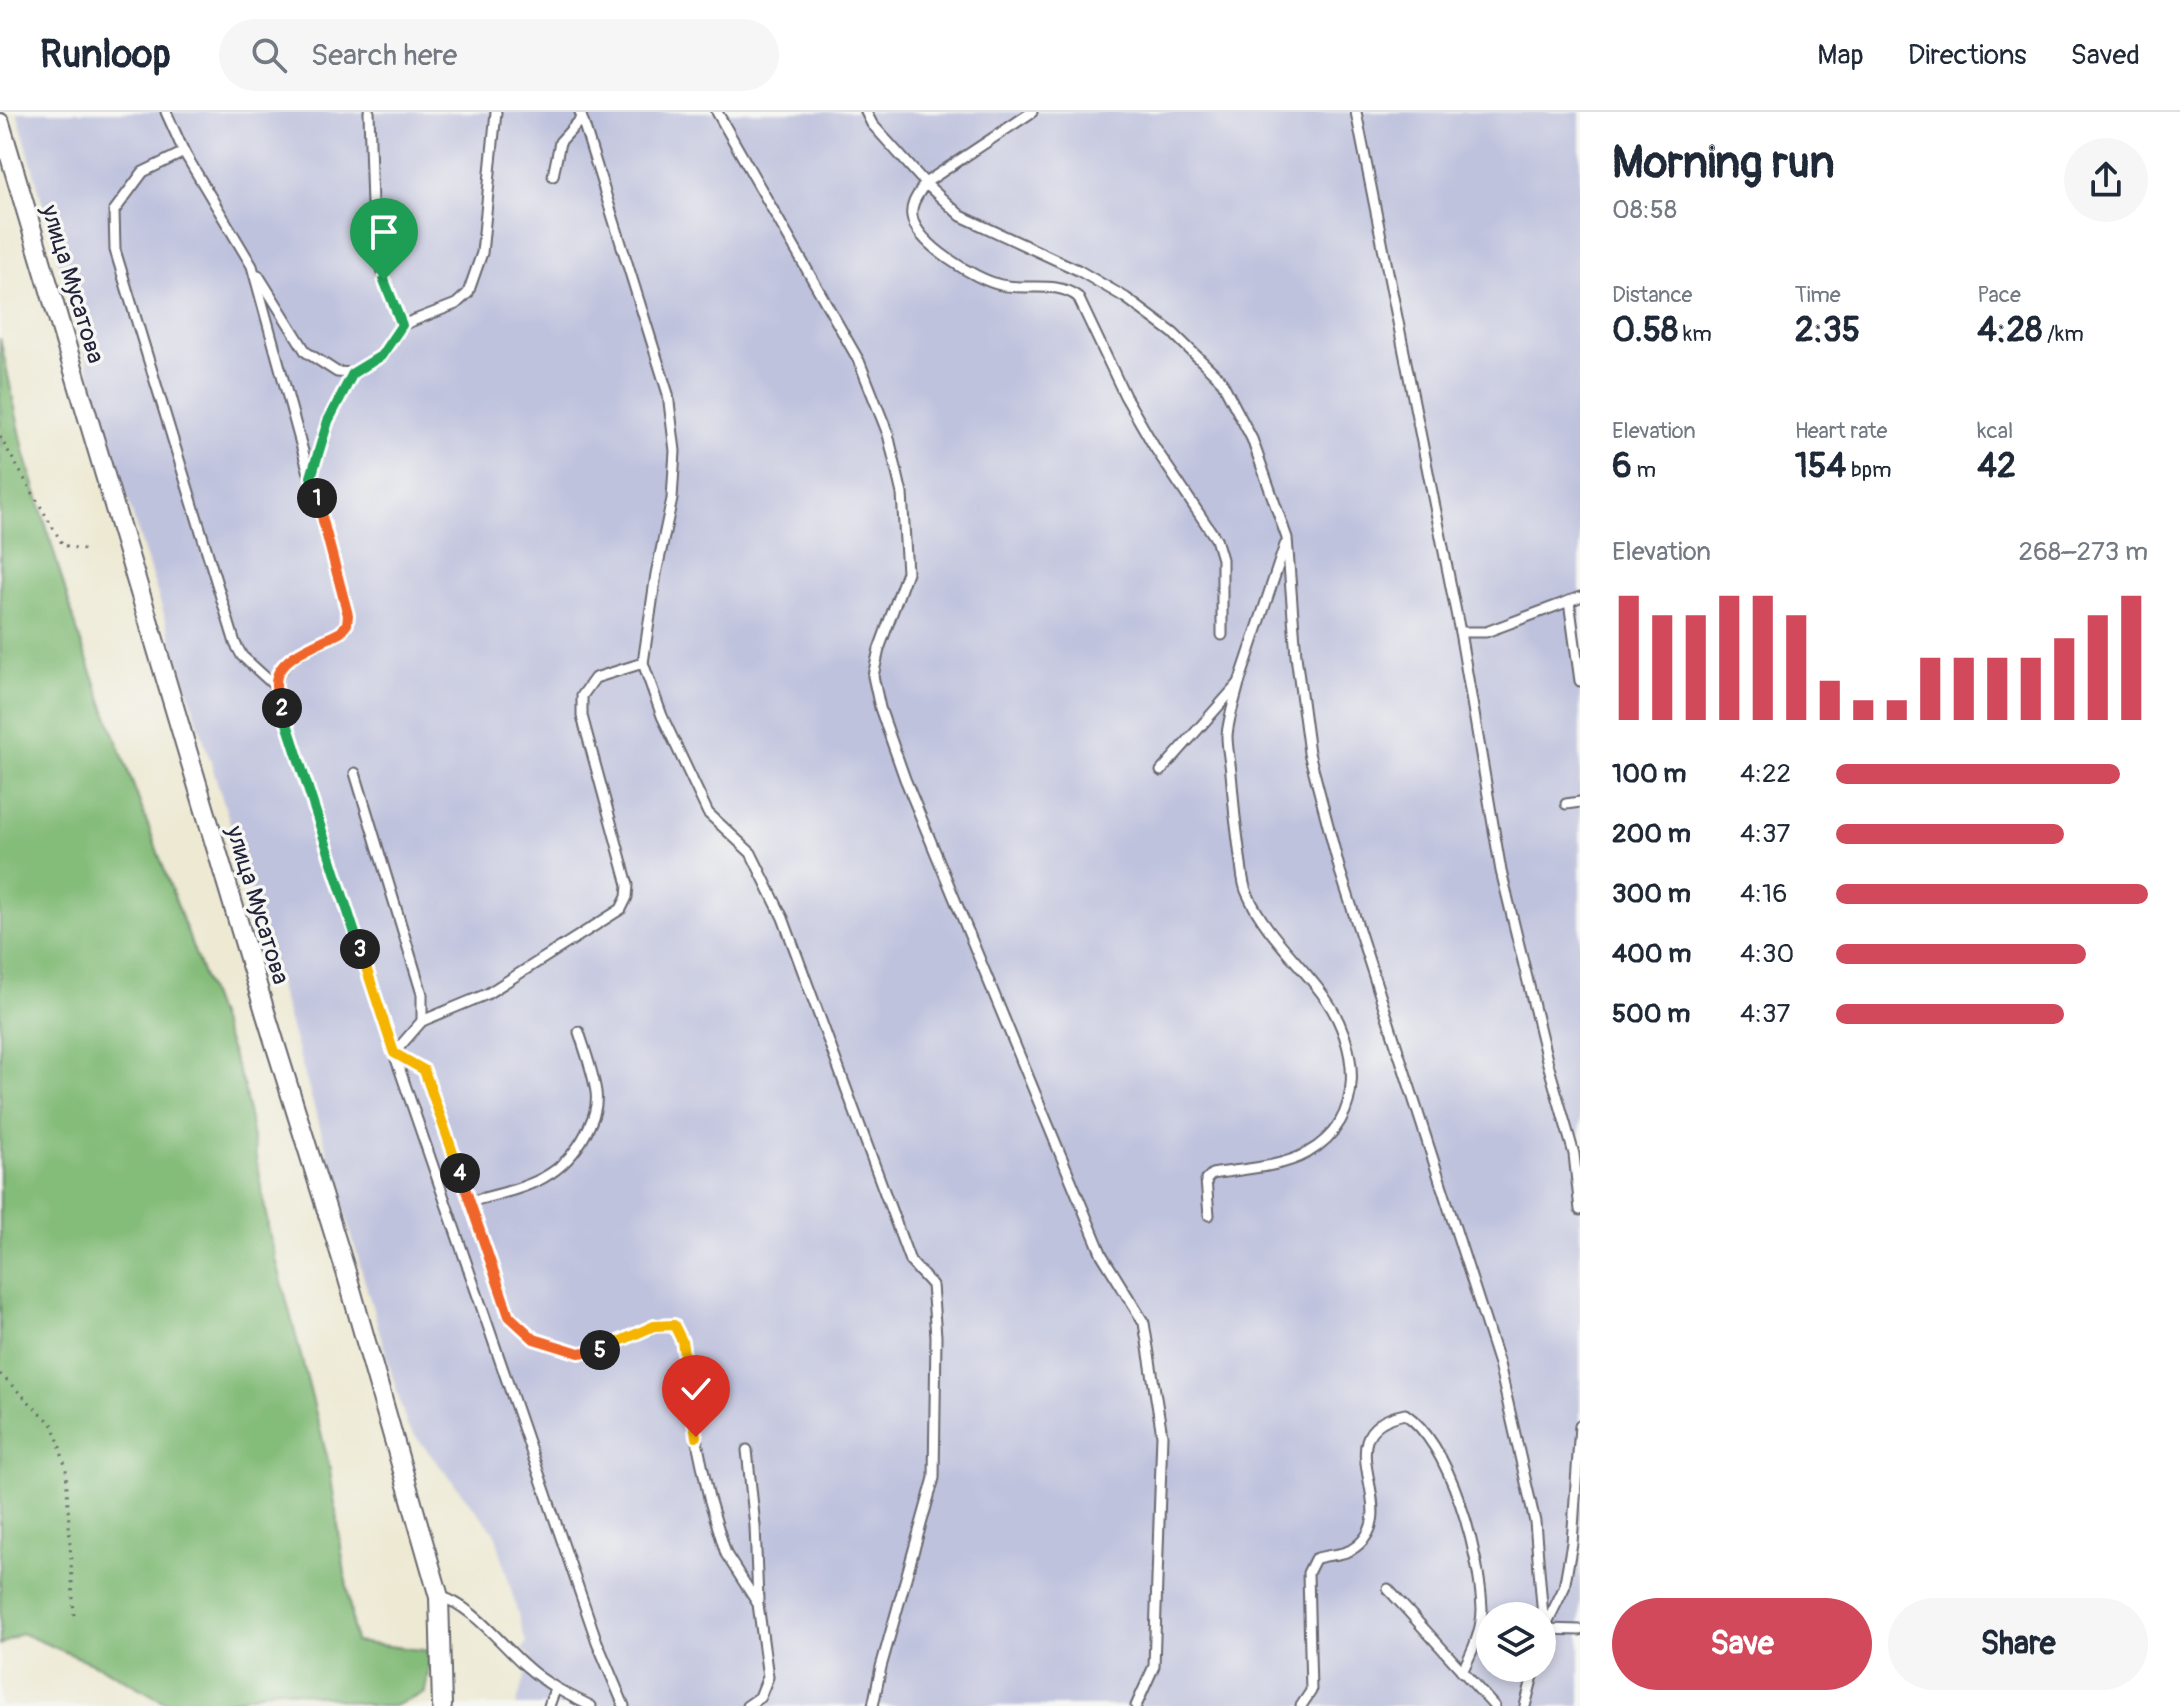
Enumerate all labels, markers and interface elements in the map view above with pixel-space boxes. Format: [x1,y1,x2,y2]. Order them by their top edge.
search box [219,19,779,91]
text: Runloop [40,31,171,79]
icon: search [247,33,291,77]
text: Search here [311,37,457,74]
text: Map [1817,38,1864,73]
text: Directions [1908,38,2027,73]
text: Saved [2071,38,2140,73]
text: Morning run [1612,136,1835,191]
button: share [2064,138,2148,222]
text: 08:58 [1612,194,1677,226]
pin [350,198,418,280]
street label: улица Мусатова [34,201,110,367]
icon: arrive [362,210,406,254]
text: Distance [1612,281,1692,309]
text: Time [1795,281,1841,309]
text: Pace [1977,281,2021,309]
text: 0.58 [1612,309,1678,352]
text: 2:35 [1795,309,1860,352]
text: 4:28 [1977,309,2042,352]
text: km [1678,320,1712,348]
text: /km [2042,320,2084,348]
text: Elevation [1612,417,1696,445]
text: Heart rate [1795,417,1887,445]
text: kcal [1977,417,2013,445]
text: 6 [1612,445,1632,488]
text: 154 [1795,445,1846,488]
text: 42 [1977,445,2016,488]
text: m [1632,456,1656,484]
text: bpm [1846,456,1892,484]
pin: 1 [297,478,337,518]
text: 1 [313,484,321,512]
text: Elevation [1612,536,1711,568]
text: 268–273 m [2018,536,2148,568]
pin: 2 [262,688,302,728]
text: 2 [276,694,288,722]
text: 100 m [1612,758,1686,790]
text: 4:22 [1740,758,1791,790]
text: 200 m [1612,818,1691,850]
text: 4:37 [1740,818,1790,850]
street label: улица Мусатова [219,822,295,988]
text: 300 m [1612,878,1691,910]
text: 4:16 [1740,878,1787,910]
pin: 3 [340,929,380,969]
text: 3 [354,935,366,963]
text: 400 m [1612,938,1691,970]
text: 4:30 [1740,938,1794,970]
text: 500 m [1612,998,1690,1030]
text: 4:37 [1740,998,1790,1030]
pin: 4 [440,1153,480,1193]
text: 4 [454,1159,466,1187]
pin: 5 [580,1330,620,1370]
text: 5 [594,1336,606,1364]
pin [662,1355,730,1437]
icon: check [674,1367,718,1411]
button: Save [1612,1598,1872,1690]
button: Share [1888,1598,2148,1690]
map controls [1476,1602,1556,1682]
button: layers [1476,1602,1556,1682]

